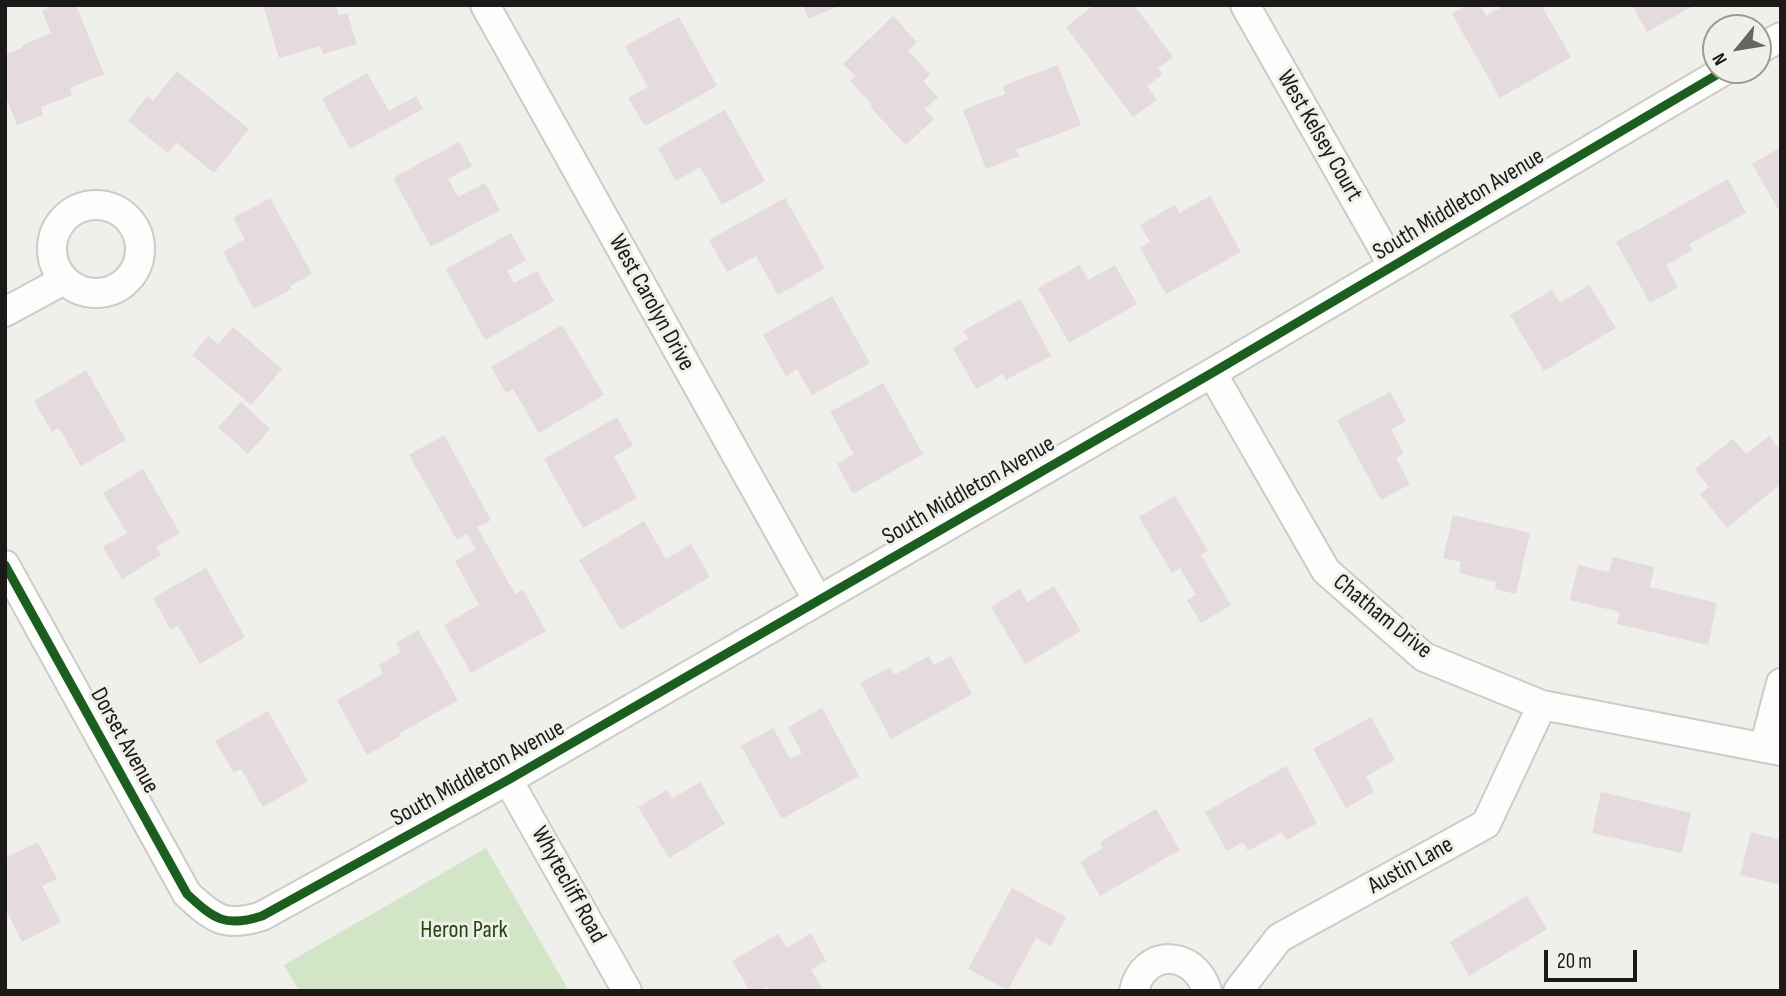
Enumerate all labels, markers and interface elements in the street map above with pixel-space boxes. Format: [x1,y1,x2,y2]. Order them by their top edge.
north arrow [1702,14,1772,84]
text: N [1708,49,1733,69]
street label: West Kelsey Court [1270,65,1368,207]
street label: South Middleton Avenue [1368,143,1550,267]
street label: West Carolyn Drive [602,230,700,376]
street label: South Middleton Avenue [878,430,1060,552]
street label: Chatham Drive [1327,568,1437,666]
street label: Dorset Avenue [83,683,165,799]
street label: South Middleton Avenue [386,714,570,834]
street label: Whytecliff Road [524,822,612,948]
street label: Austin Lane [1363,831,1459,901]
park label: Heron Park [420,917,508,945]
scale bar [1548,936,1641,980]
text: 20 m [1557,949,1592,974]

